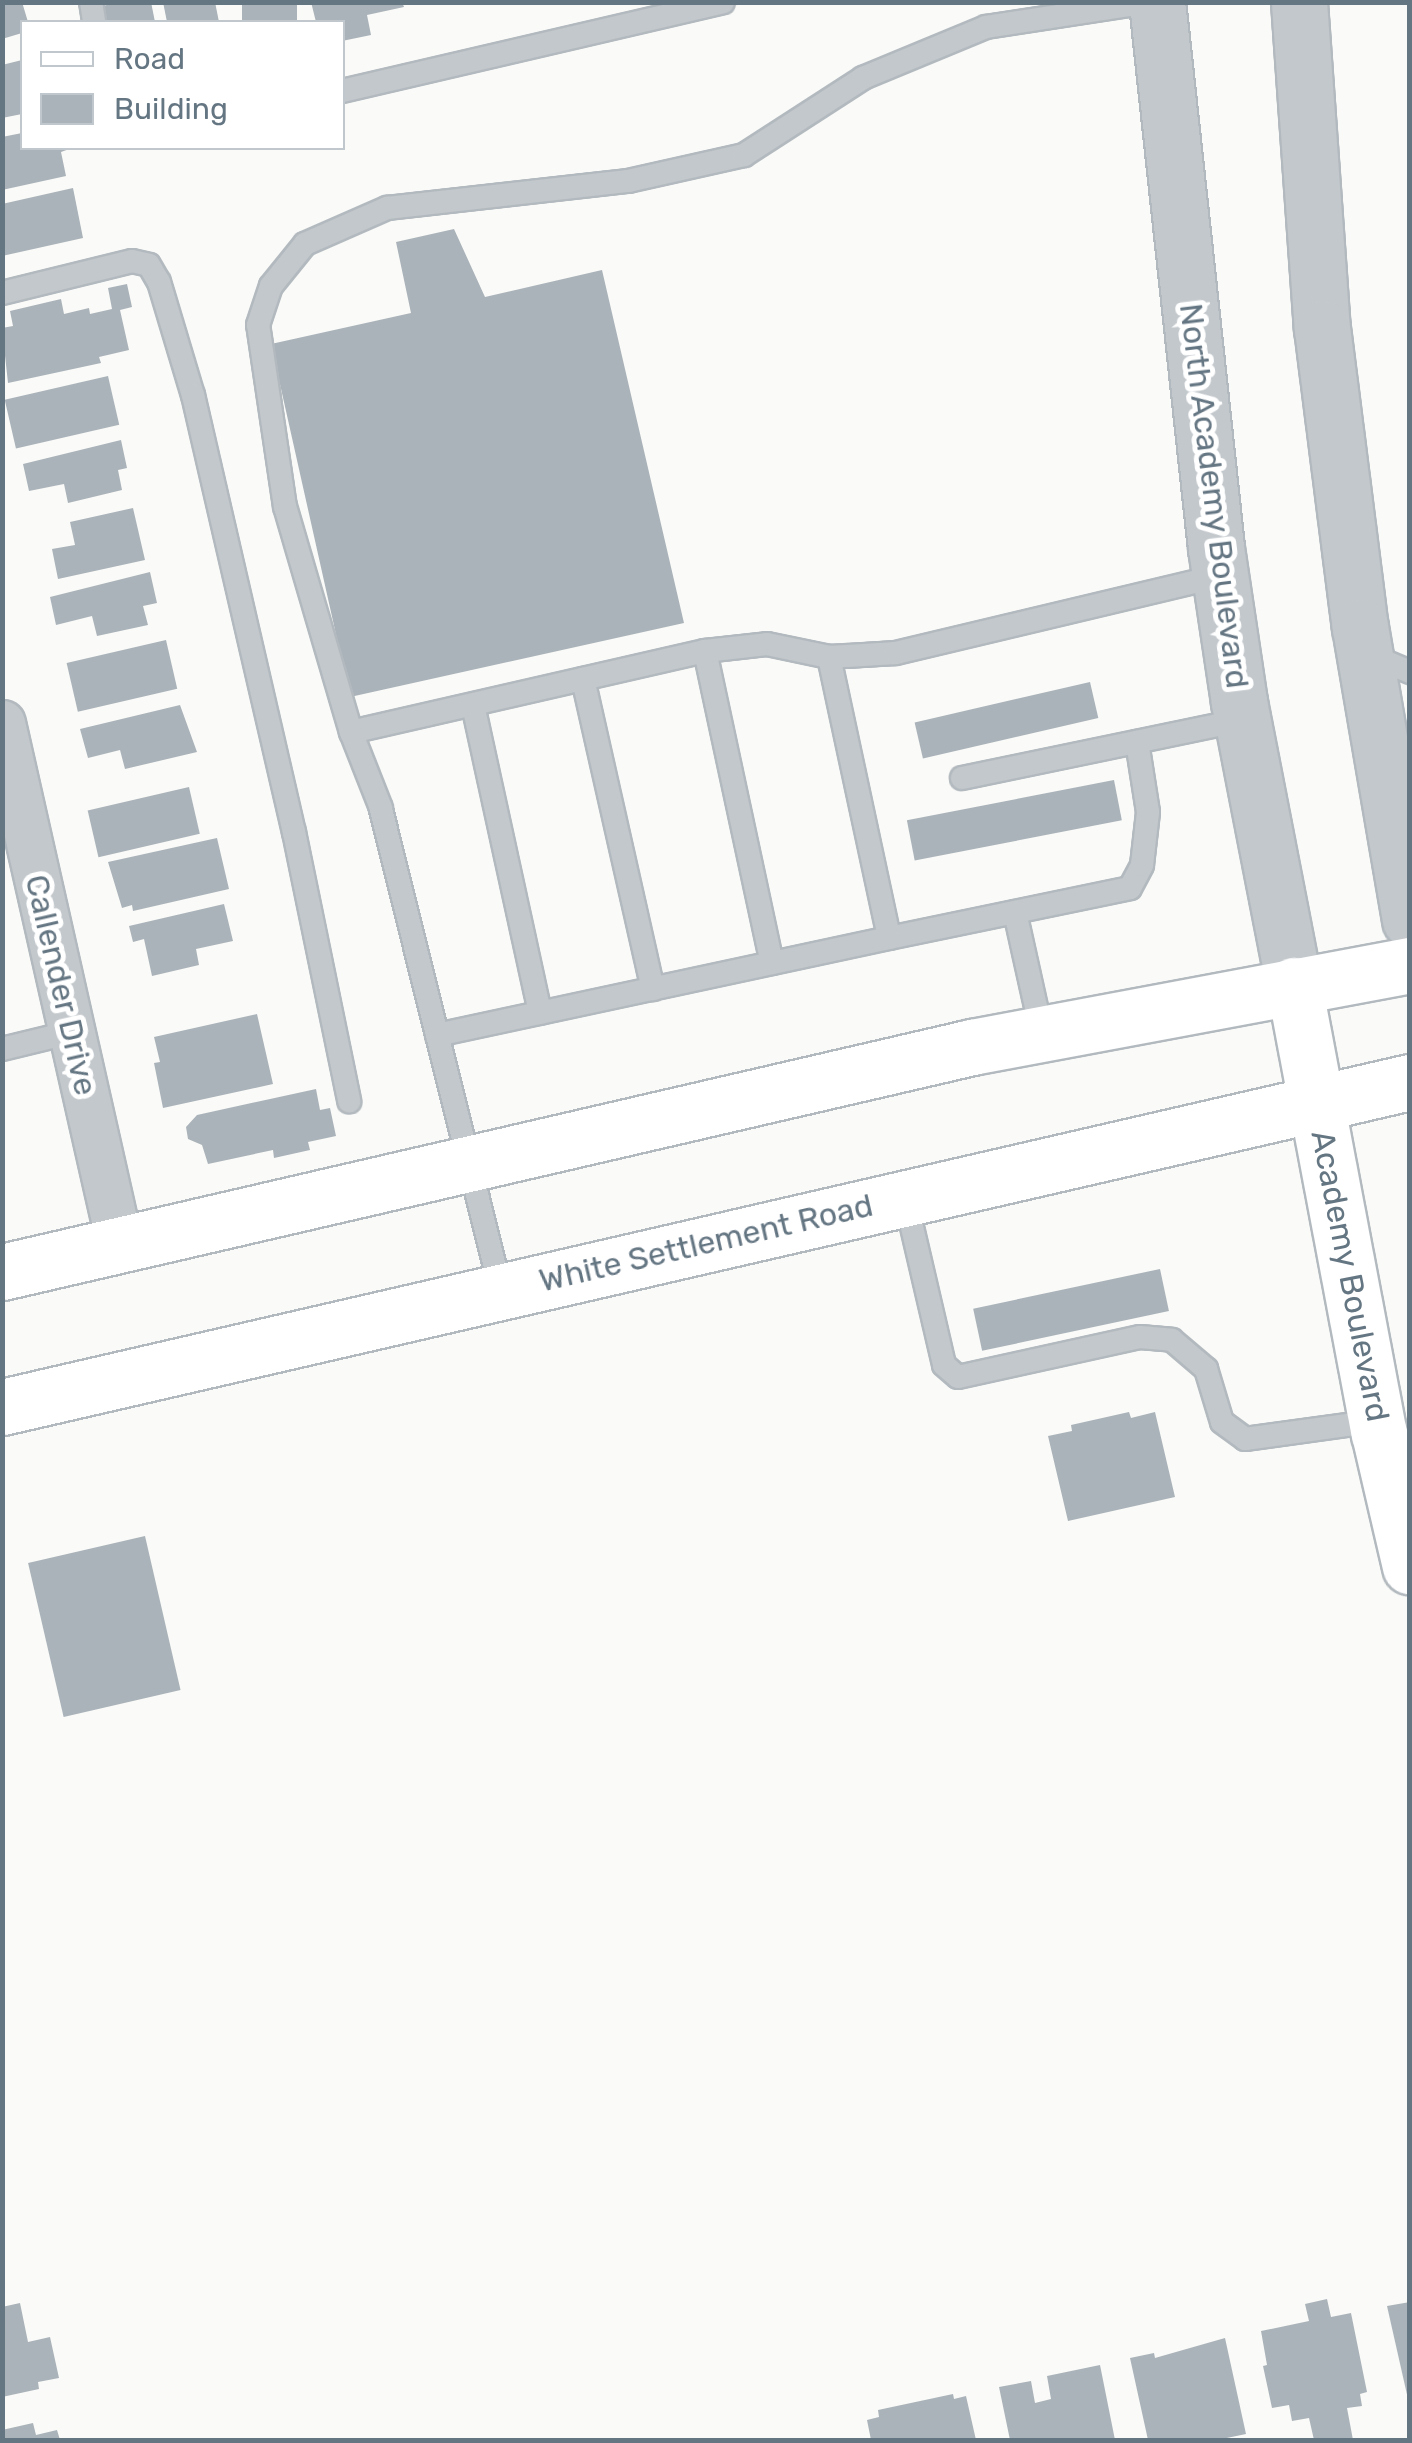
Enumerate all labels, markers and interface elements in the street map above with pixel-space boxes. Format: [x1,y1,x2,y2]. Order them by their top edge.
legend [20,20,345,150]
text: Road [114,41,185,77]
text: Building [114,91,228,127]
street label: North Academy Boulevard [1171,300,1257,692]
street label: Callender Drive [17,871,105,1099]
street label: Academy Boulevard [1303,1127,1397,1425]
street label: White Settlement Road [535,1186,877,1300]

